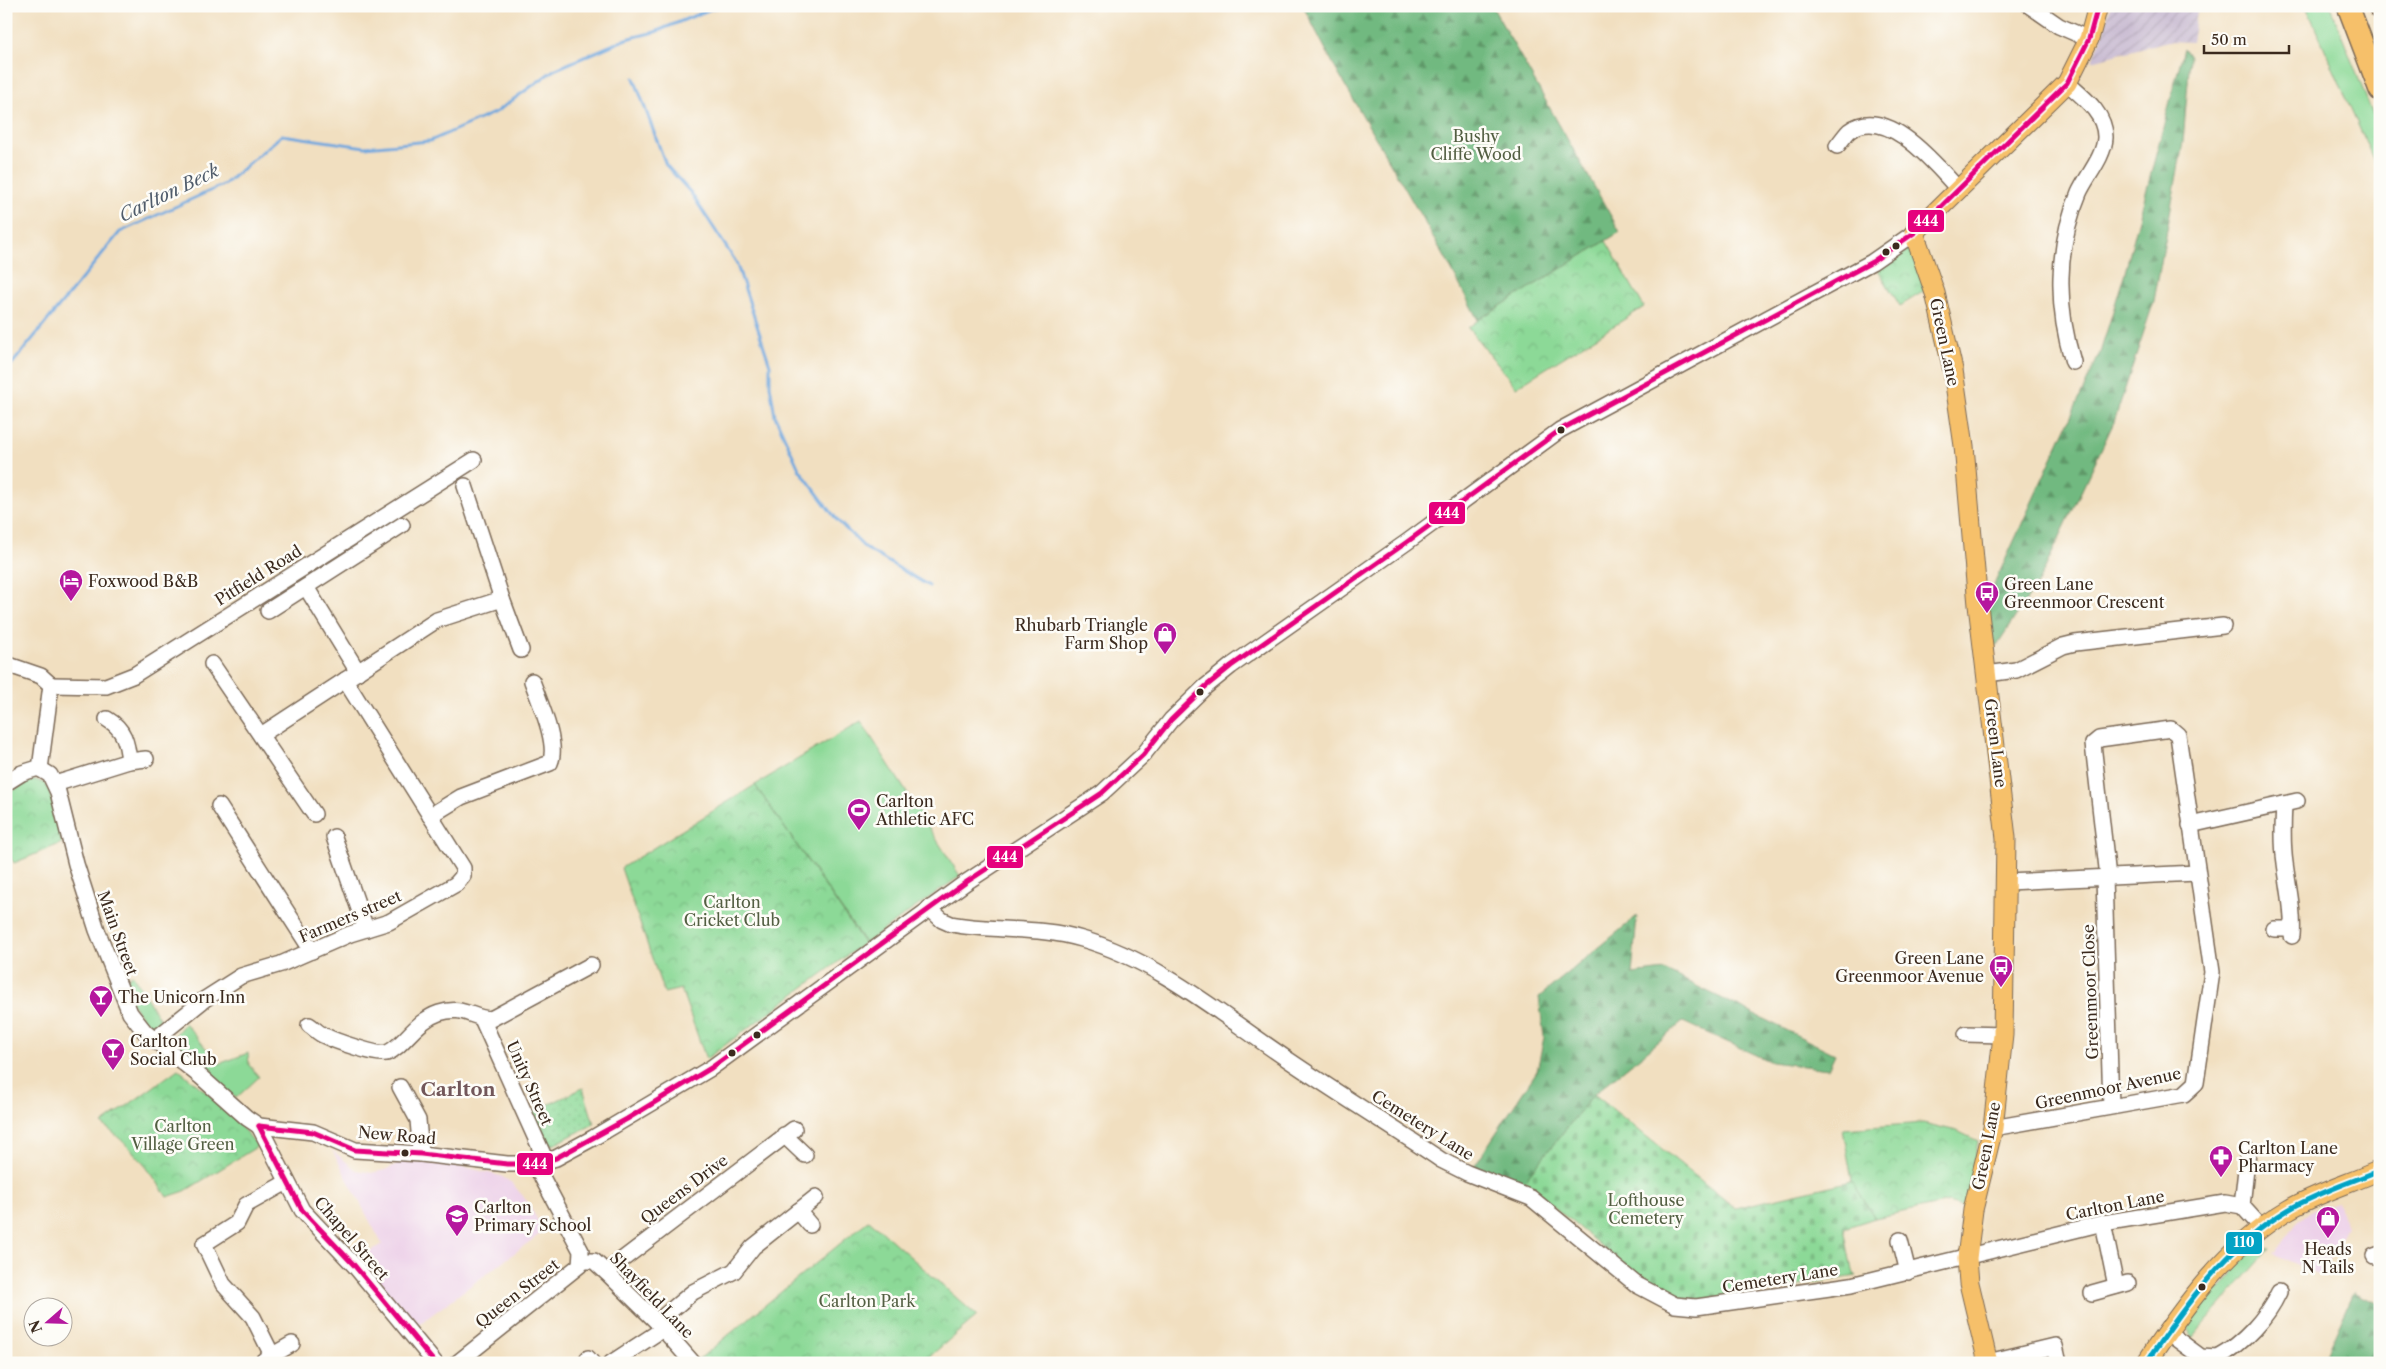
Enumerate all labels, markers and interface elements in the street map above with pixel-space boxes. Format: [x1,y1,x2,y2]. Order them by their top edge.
scale bar [2204,22,2288,54]
text: 50 m [2211,30,2247,49]
park label: Bushy Cliffe Wood [1431,126,1522,164]
water label: Carlton Beck [115,159,223,227]
line badge: 444 [1907,209,1945,233]
text: 444 [1914,212,1938,230]
unlabelled marker [1891,241,1901,251]
unlabelled marker [1881,247,1891,257]
street label: Green Lane [1926,296,1964,388]
unlabelled marker [1556,425,1566,435]
line badge: 444 [1428,501,1466,525]
text: 444 [1435,504,1459,522]
street label: Pitfield Road [211,540,305,610]
hotel icon: Foxwood B&B [58,568,84,602]
place label: Foxwood B&B [88,571,198,591]
place label: Green Lane Greenmoor Crescent [2004,574,2165,612]
bus stop icon: Green Lane Greenmoor Crescent [1974,580,2000,614]
place label: Rhubarb Triangle Farm Shop [1015,615,1148,653]
shop icon: Rhubarb Triangle Farm Shop [1152,621,1178,655]
unlabelled marker [1195,687,1205,697]
street label: Green Lane [1981,697,2011,789]
place label: Carlton Athletic AFC [875,791,974,829]
sports icon: Carlton Athletic AFC [846,797,872,831]
line badge: 444 [986,845,1024,869]
text: 444 [993,848,1017,866]
street label: Farmers street [296,885,405,947]
street label: Main Street [93,888,143,979]
park label: Carlton Cricket Club [684,892,780,930]
street label: Greenmoor Close [2078,924,2102,1060]
place label: Green Lane Greenmoor Avenue [1835,948,1984,986]
bus stop icon: Green Lane Greenmoor Avenue [1988,954,2014,988]
bar icon: The Unicorn Inn [88,984,114,1018]
place label: The Unicorn Inn [118,987,245,1007]
unlabelled marker [752,1030,762,1040]
place label: Carlton Social Club [130,1031,217,1069]
bar icon: Carlton Social Club [100,1037,126,1071]
street label: Unity Street [502,1038,558,1129]
unlabelled marker [727,1048,737,1058]
street label: Greenmoor Avenue [2033,1063,2183,1113]
district label: Carlton [420,1078,496,1101]
street label: Cemetery Lane [1368,1085,1478,1165]
street label: Green Lane [1968,1100,2004,1192]
park label: Carlton Village Green [130,1116,235,1154]
street label: New Road [357,1122,437,1148]
place label: Carlton Lane Pharmacy [2238,1138,2338,1176]
pharmacy icon: Carlton Lane Pharmacy [2208,1144,2234,1178]
unlabelled marker [400,1148,410,1158]
street label: Queens Drive [636,1150,732,1228]
line badge: 444 [516,1152,554,1176]
text: 444 [523,1155,547,1173]
street label: Carlton Lane [2064,1186,2166,1224]
park label: Lofthouse Cemetery [1608,1190,1685,1228]
street label: Chapel Street [310,1192,394,1284]
place label: Carlton Primary School [474,1197,592,1235]
school or university icon: Carlton Primary School [444,1203,470,1237]
shop icon: Heads N Tails [2315,1205,2341,1239]
line badge: 110 [2225,1231,2263,1255]
text: 110 [2233,1233,2255,1251]
place label: Heads N Tails [2302,1239,2354,1277]
street label: Shayfield Lane [606,1248,698,1342]
street label: Queen Street [471,1254,563,1332]
street label: Cemetery Lane [1721,1259,1839,1297]
unlabelled marker [2197,1282,2207,1292]
park label: Carlton Park [819,1291,916,1311]
north arrow [22,1296,72,1346]
text: N [25,1318,46,1335]

